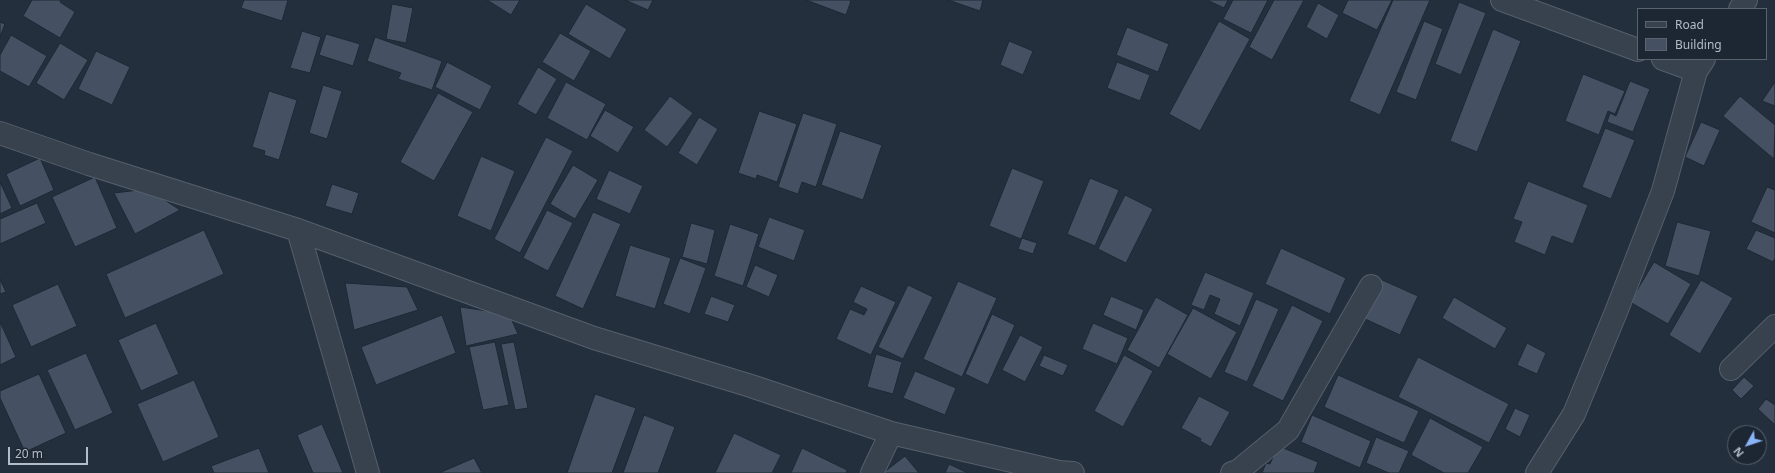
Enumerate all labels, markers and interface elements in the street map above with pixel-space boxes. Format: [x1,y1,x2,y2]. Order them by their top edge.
legend [1637,8,1767,60]
text: Road [1675,16,1704,33]
text: Building [1675,36,1722,53]
north arrow [1727,425,1767,465]
scale bar [10,439,90,465]
text: N [1730,444,1747,461]
text: 20 m [15,445,43,462]

